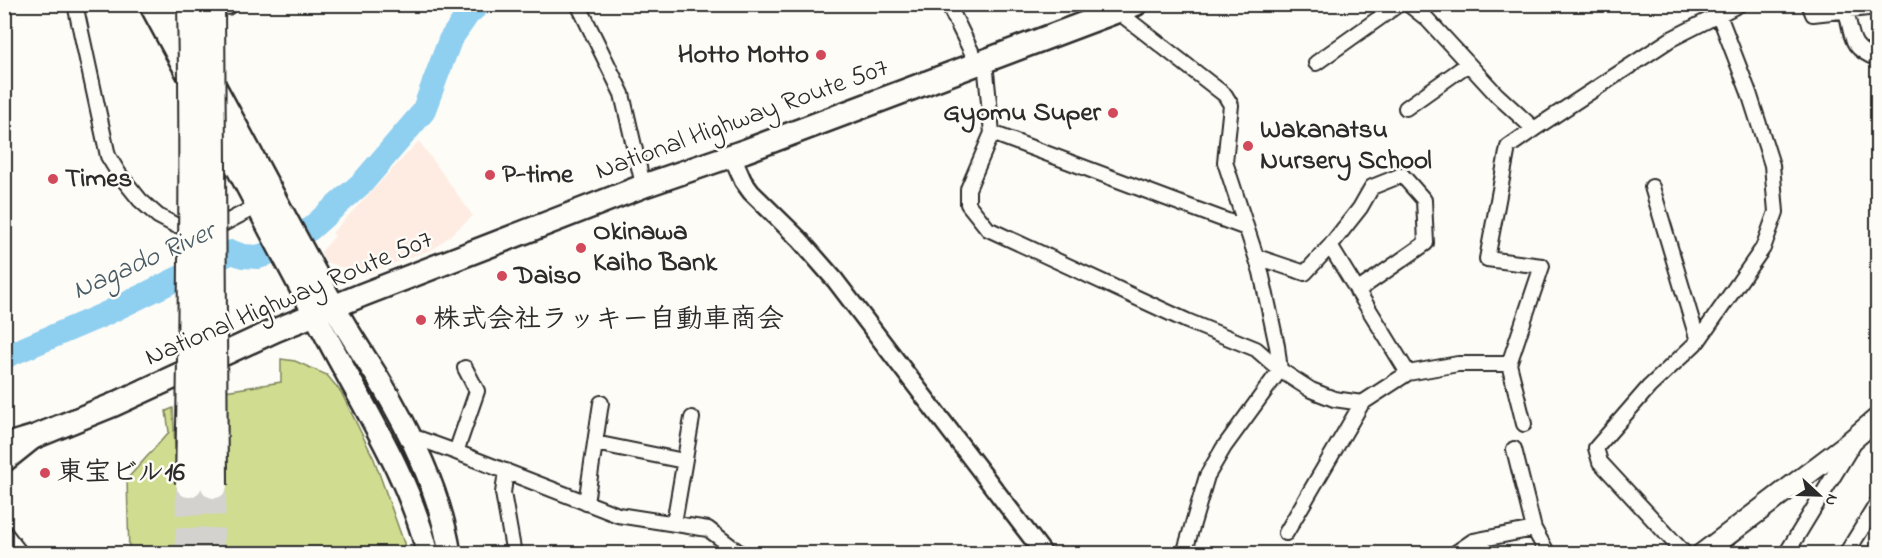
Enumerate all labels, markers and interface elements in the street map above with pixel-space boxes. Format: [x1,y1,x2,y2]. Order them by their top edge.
place label: Hotto Motto [678,36,809,75]
marker: Hotto Motto [814,48,828,62]
street label: National Highway Route 507 [590,49,894,191]
place label: Gyomu Super [943,94,1102,133]
marker: Gyomu Super [1106,106,1120,120]
place label: Wakanatsu Nursery School [1260,111,1432,181]
marker: Wakanatsu Nursery School [1241,139,1255,153]
place label: P-time [502,156,574,195]
place label: Times [65,160,132,199]
marker: P-time [483,168,497,182]
marker: Times [46,172,60,186]
water label: Nagado River [66,211,225,312]
place label: Okinawa Kaiho Bank [593,213,718,283]
street label: National Highway Route 507 [139,221,439,377]
marker: Okinawa Kaiho Bank [574,241,588,255]
place label: Daiso [512,257,581,296]
marker: Daiso [495,269,509,283]
place label: 株式会社ラッキー自動車商会 [433,301,784,340]
marker: 株式会社ラッキー自動車商会 [414,313,428,327]
place label: 東宝ビル16 [57,454,185,493]
north arrow [1789,465,1849,525]
marker: 東宝ビル16 [38,466,52,480]
text: N [1818,490,1844,510]

